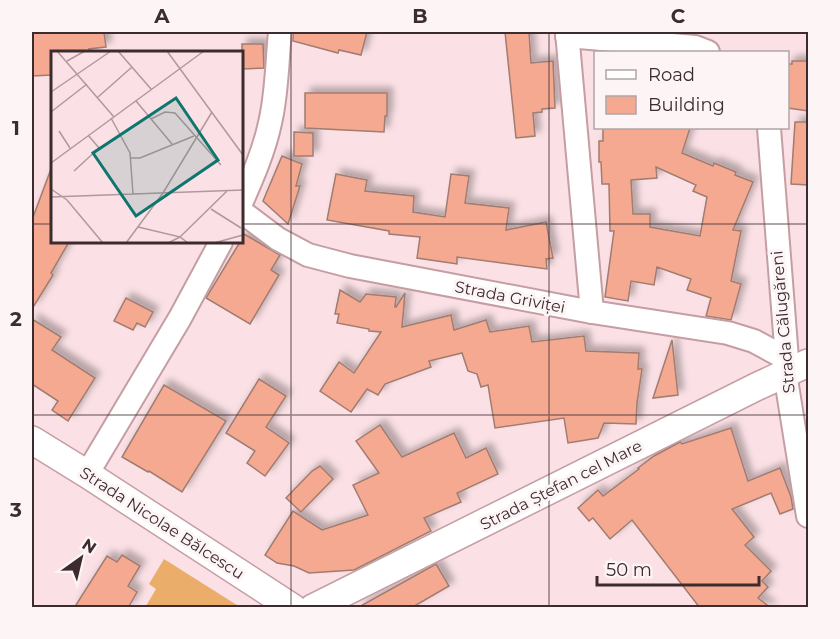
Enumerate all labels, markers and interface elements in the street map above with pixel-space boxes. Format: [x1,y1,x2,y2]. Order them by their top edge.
text: A [153,4,170,28]
text: B [412,4,428,28]
text: C [671,4,686,28]
inset map [51,51,243,243]
legend [594,51,789,129]
text: Road [648,64,695,86]
text: Building [648,94,725,116]
text: 1 [12,116,20,140]
street label: Strada Călugăreni [767,250,799,394]
street label: Strada Griviței [453,277,567,318]
text: 2 [10,307,22,331]
street label: Strada Ștefan cel Mare [477,436,646,535]
street label: Strada Nicolae Bălcescu [76,463,248,583]
text: 3 [9,498,22,522]
north arrow [51,528,111,588]
scale bar [597,549,759,587]
text: 50 m [606,559,652,581]

